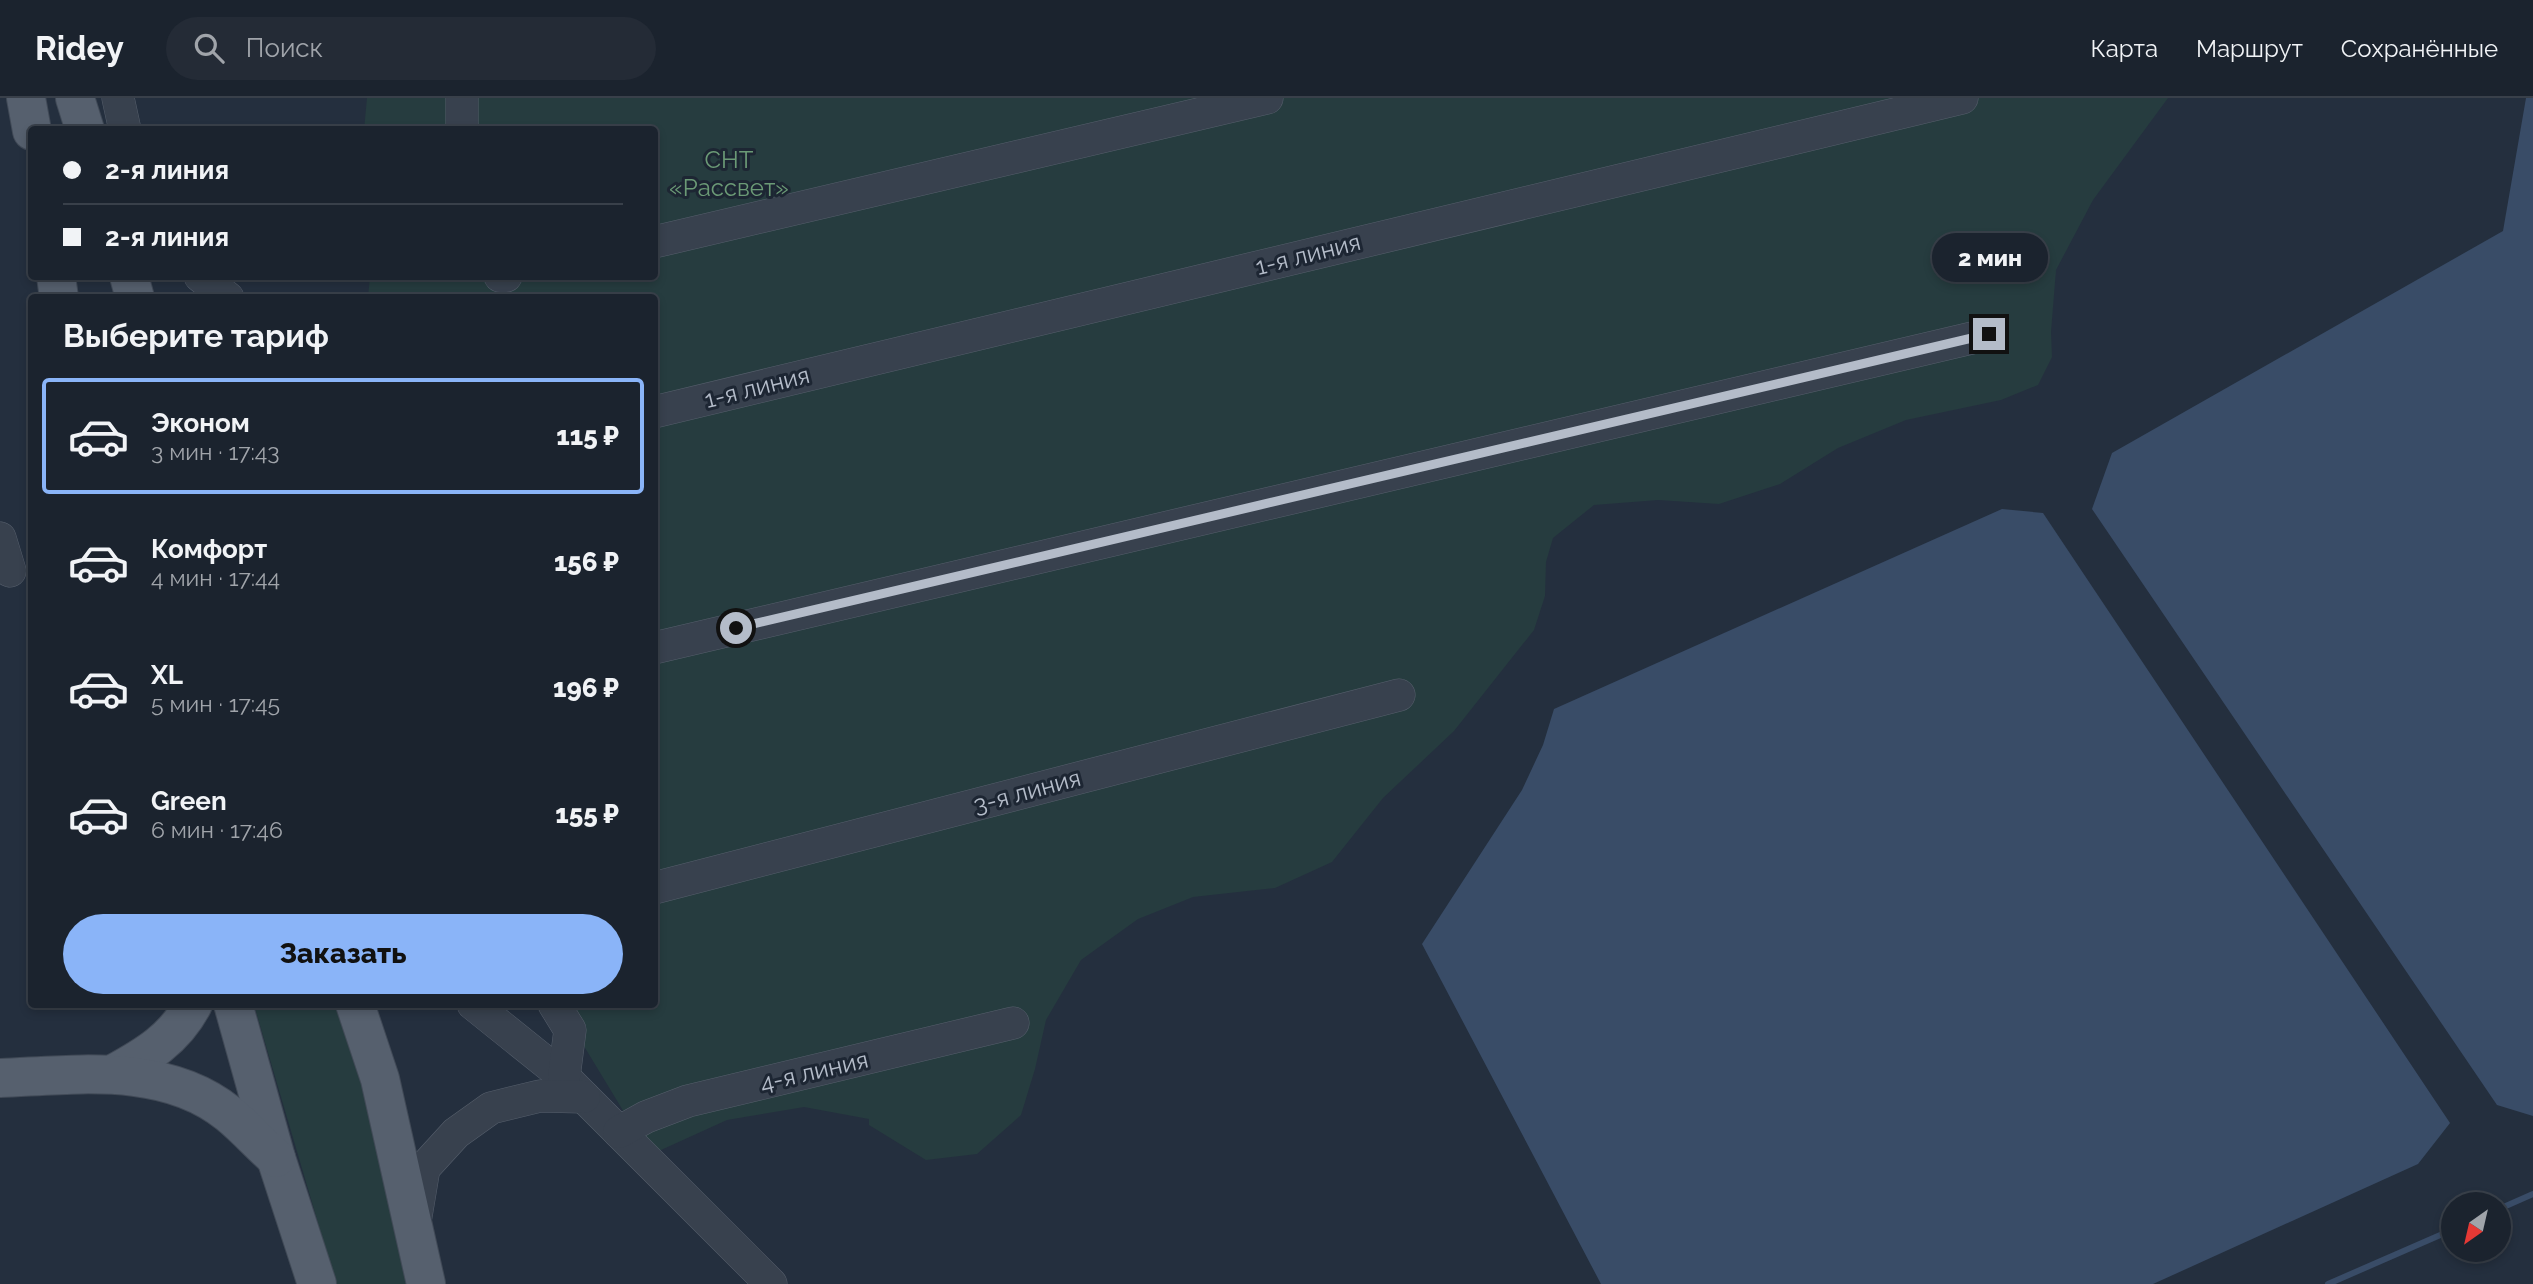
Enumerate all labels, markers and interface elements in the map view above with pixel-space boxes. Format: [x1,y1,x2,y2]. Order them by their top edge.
search box [166,17,656,80]
text: Ridey [35,29,124,68]
icon: search [190,29,228,67]
text: Поиск [246,33,323,63]
text: Карта [2090,34,2158,63]
text: Маршрут [2196,34,2303,63]
text: Сохранённые [2341,34,2498,63]
park label: СНТ «Рассвет» [669,145,789,202]
text: 2-я линия [105,155,229,185]
text: 2-я линия [105,222,229,252]
street label: 1-я линия [1252,227,1364,281]
callout: 2 мин [1931,232,2047,282]
text: 2 мин [1958,244,2022,271]
text: Выберите тариф [63,317,329,354]
route end [1973,318,2005,350]
street label: 1-я линия [701,360,813,414]
icon: car [67,405,130,468]
text: Эконом [151,408,250,438]
text: 115 ₽ [556,421,619,451]
text: 3 мин · 17:43 [151,438,280,465]
icon: car [67,531,130,594]
text: Комфорт [151,534,267,564]
text: 156 ₽ [554,547,619,577]
text: 4 мин · 17:44 [151,564,280,591]
route start [720,612,752,644]
icon: car [67,657,130,720]
text: XL [151,660,183,690]
text: 196 ₽ [553,673,619,703]
text: 5 мин · 17:45 [151,690,280,717]
street label: 3-я линия [970,763,1084,819]
icon: car [67,783,130,846]
text: Green [151,786,227,816]
text: 155 ₽ [555,799,619,829]
text: 6 мин · 17:46 [151,816,283,843]
button: Заказать [63,914,623,994]
street label: 4-я линия [757,1044,871,1098]
north arrow [2441,1192,2511,1262]
map controls [2441,1192,2511,1262]

